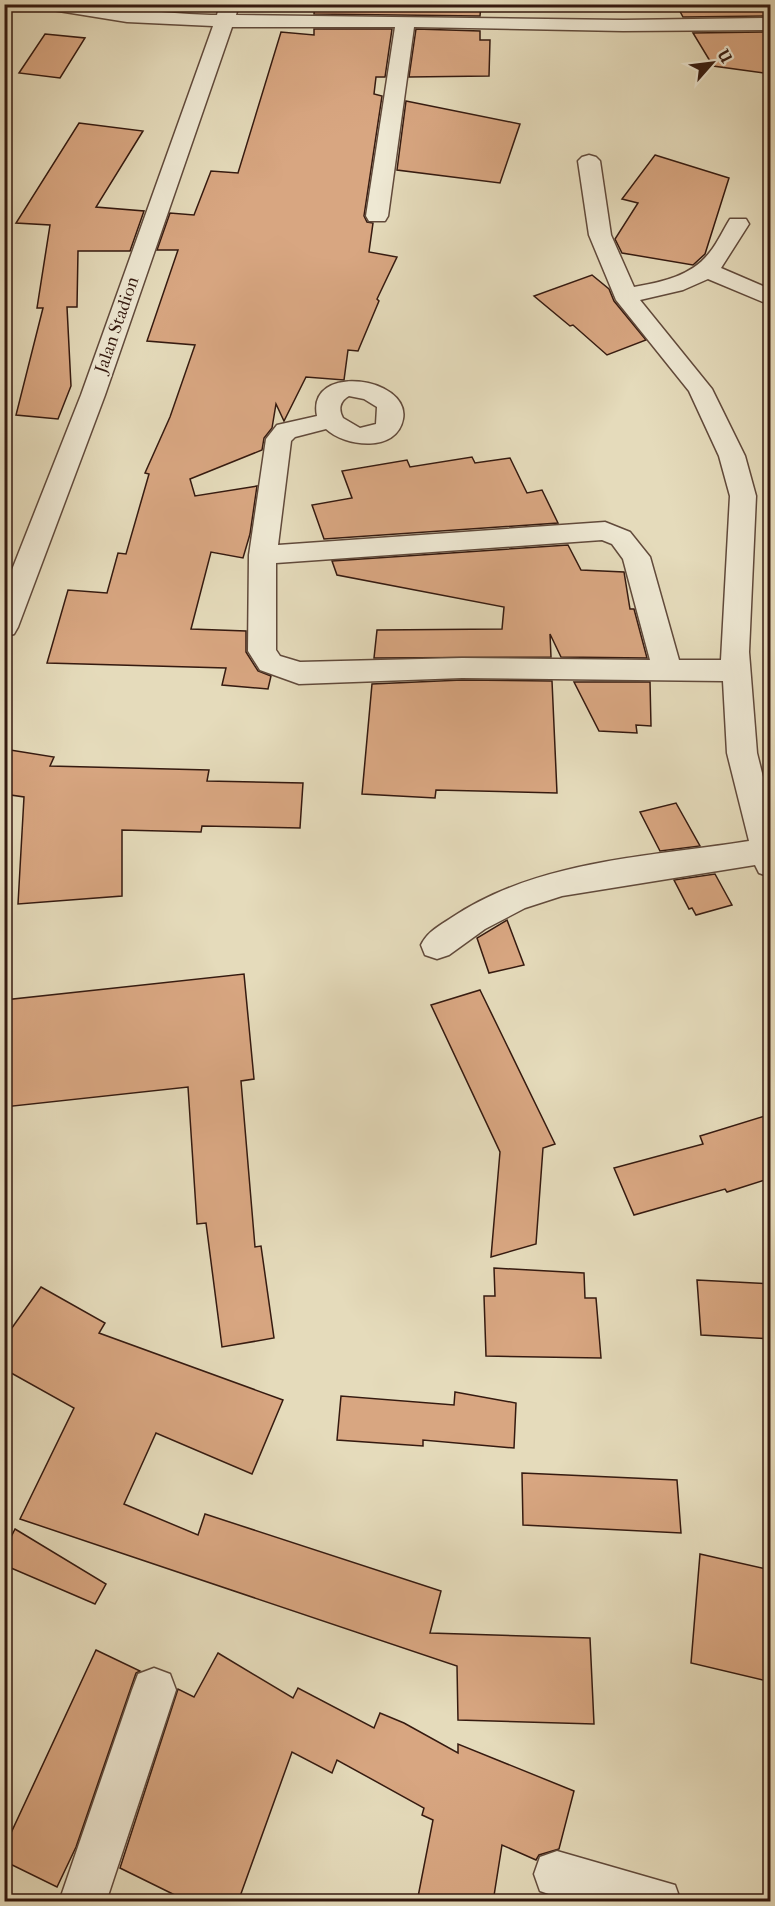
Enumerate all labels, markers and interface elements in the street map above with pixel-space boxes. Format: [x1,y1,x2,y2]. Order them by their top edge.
north arrow [682,33,742,93]
text: U [713,45,736,67]
street label: Jalan Stadion [90,273,144,378]

